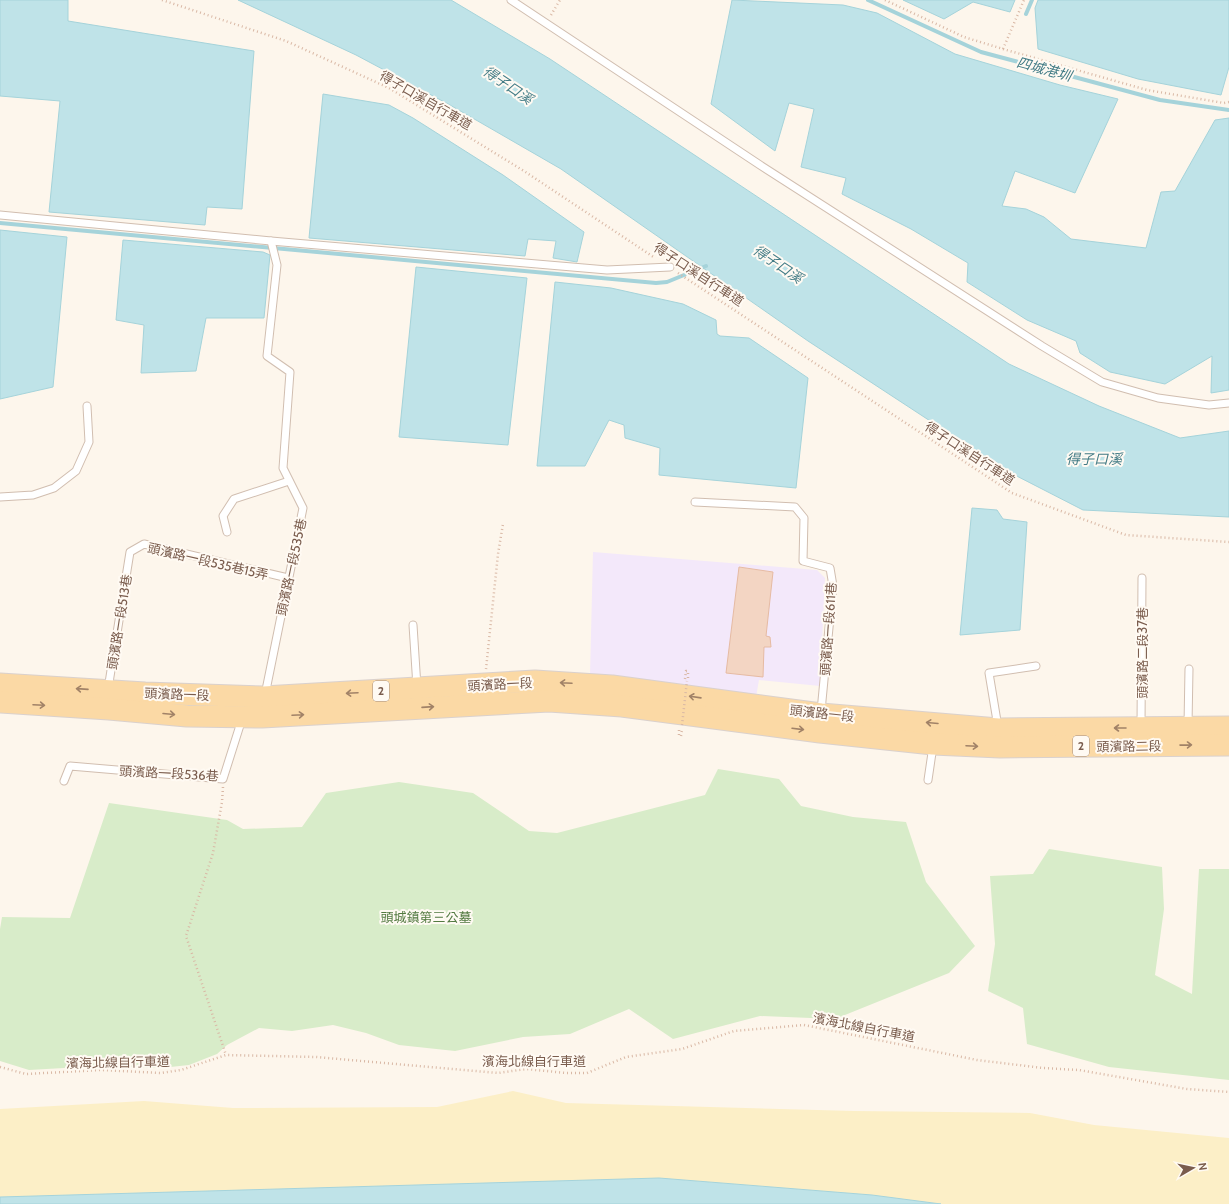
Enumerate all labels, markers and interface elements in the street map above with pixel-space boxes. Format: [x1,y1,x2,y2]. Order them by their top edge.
water label: 四城港圳 [1015,53,1075,85]
water label: 得子口溪 [480,62,538,109]
street label: 得子口溪自行車道 [377,67,475,133]
street label: 得子口溪自行車道 [651,239,747,309]
water label: 得子口溪 [750,241,808,288]
street label: 得子口溪自行車道 [922,418,1018,488]
water label: 得子口溪 [1066,450,1124,468]
street label: 頭濱路一段535巷 [273,517,309,617]
street label: 頭濱路一段535巷15弄 [146,539,270,583]
street label: 頭濱路一段513巷 [104,573,134,671]
street label: 頭濱路一段611巷 [817,582,839,676]
street label: 頭濱路二段37巷 [1134,607,1150,699]
street label: 頭濱路一段 [467,674,533,694]
one-way arrow [560,679,573,687]
road number: 2 [373,681,389,701]
street label: 頭濱路一段 [144,685,210,703]
one-way arrow [76,686,89,693]
one-way arrow [346,689,359,696]
one-way arrow [689,693,702,701]
one-way arrow [32,701,45,708]
street label: 頭濱路一段 [789,702,855,724]
one-way arrow [421,703,434,710]
one-way arrow [162,710,175,718]
one-way arrow [291,711,304,718]
one-way arrow [926,720,939,727]
one-way arrow [1114,724,1127,732]
one-way arrow [791,725,804,733]
road number: 2 [1073,736,1089,756]
street label: 頭濱路二段 [1096,737,1162,755]
one-way arrow [965,742,978,750]
one-way arrow [1179,742,1192,749]
street label: 頭濱路一段536巷 [119,762,219,784]
park label: 頭城鎮第三公墓 [380,909,472,925]
street label: 濱海北線自行車道 [811,1009,917,1045]
street label: 濱海北線自行車道 [66,1053,170,1071]
street label: 濱海北線自行車道 [482,1053,586,1069]
north arrow [1173,1148,1213,1188]
text: N [1195,1161,1210,1171]

